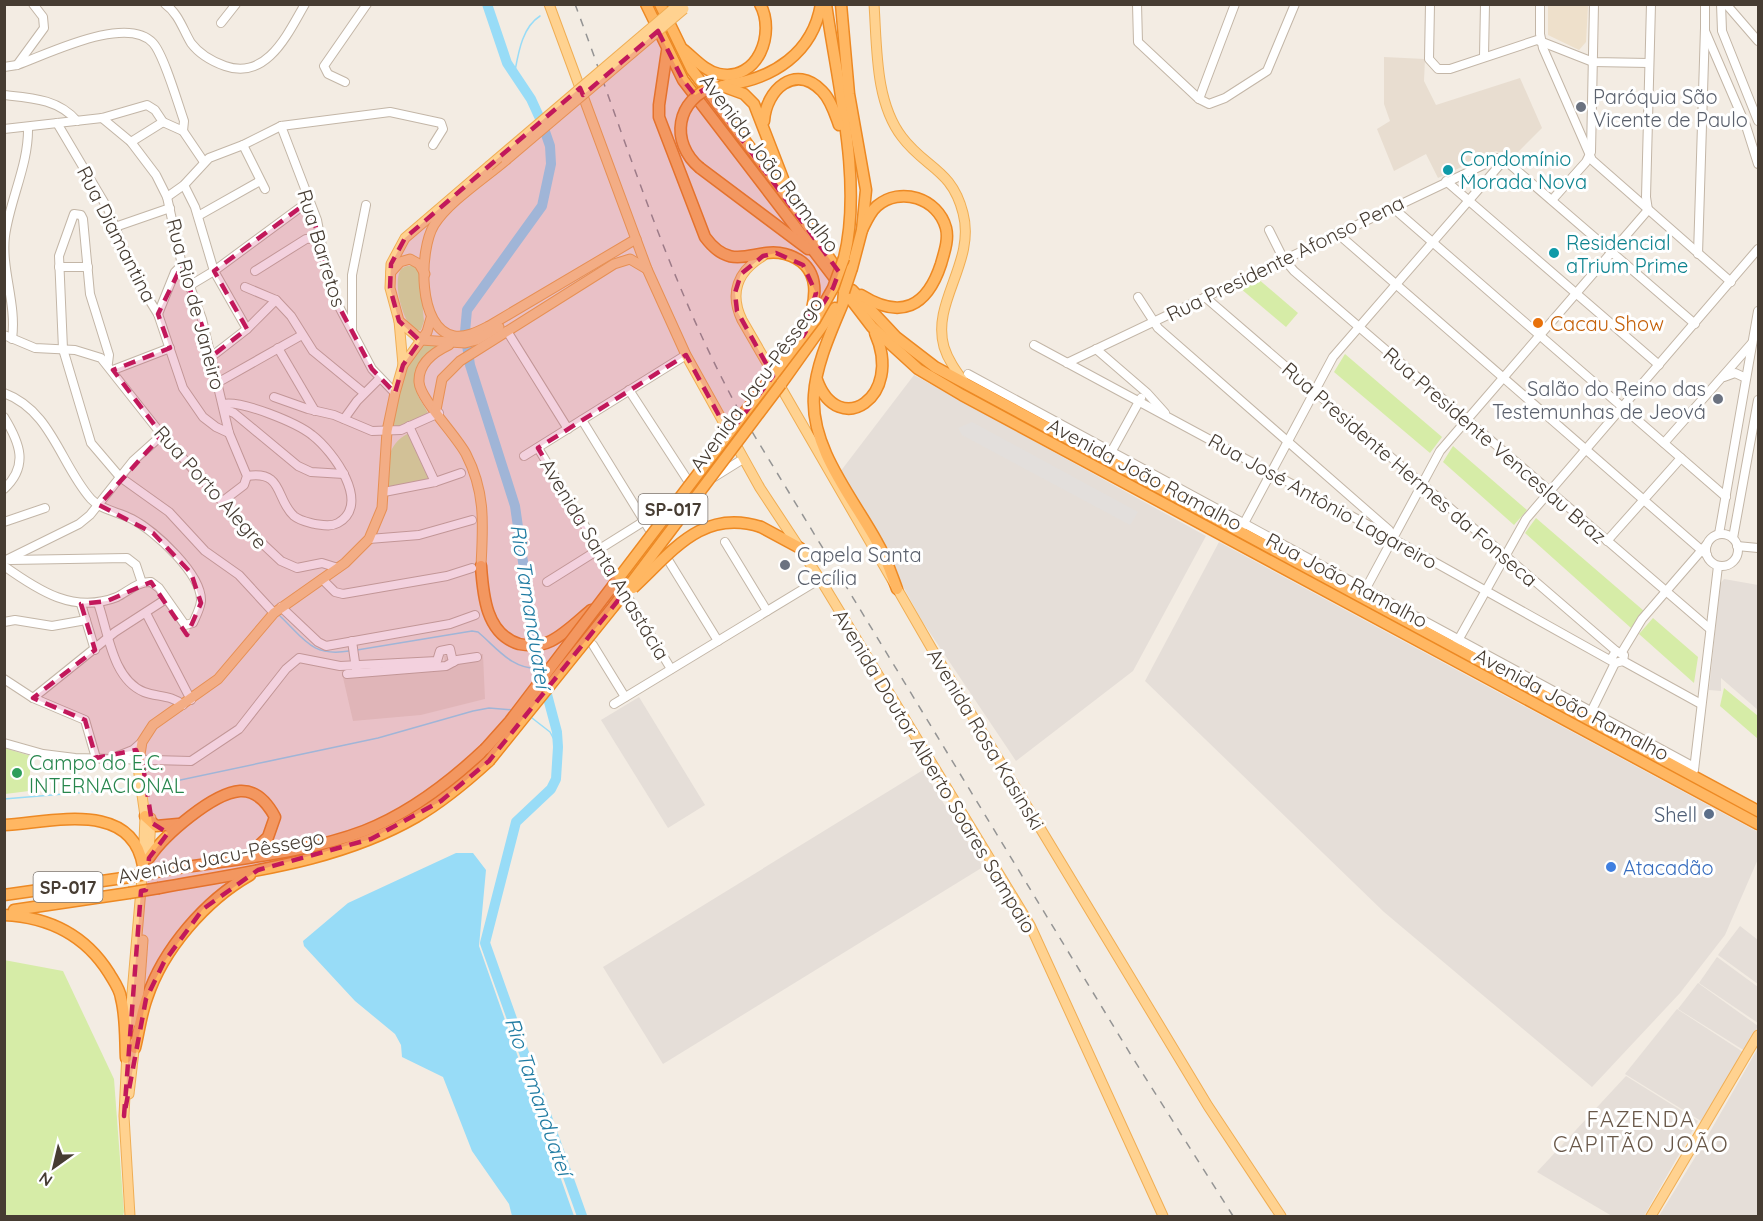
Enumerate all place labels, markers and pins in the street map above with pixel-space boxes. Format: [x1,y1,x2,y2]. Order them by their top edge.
place label: Paróquia São Vicente de Paulo [1593,84,1748,132]
marker: Paróquia São Vicente de Paulo [1574,100,1588,114]
place label: Condomínio Morada Nova [1460,146,1587,194]
marker: Condomínio Morada Nova [1441,163,1455,177]
place label: Residencial aTrium Prime [1566,230,1688,278]
marker: Residencial aTrium Prime [1547,246,1561,260]
place label: Cacau Show [1550,311,1664,336]
marker: Cacau Show [1531,316,1545,330]
place label: Salão do Reino das Testemunhas de Jeová [1492,376,1706,424]
marker: Salão do Reino das Testemunhas de Jeová [1711,392,1725,406]
place label: Capela Santa Cecília [797,542,922,590]
marker: Capela Santa Cecília [778,558,792,572]
place label: Campo do E.C. INTERNACIONAL [29,750,185,798]
marker: Campo do E.C. INTERNACIONAL [10,766,24,780]
place label: Shell [1654,802,1697,827]
marker: Shell [1702,807,1716,821]
place label: Atacadão [1623,855,1714,880]
marker: Atacadão [1604,860,1618,874]

